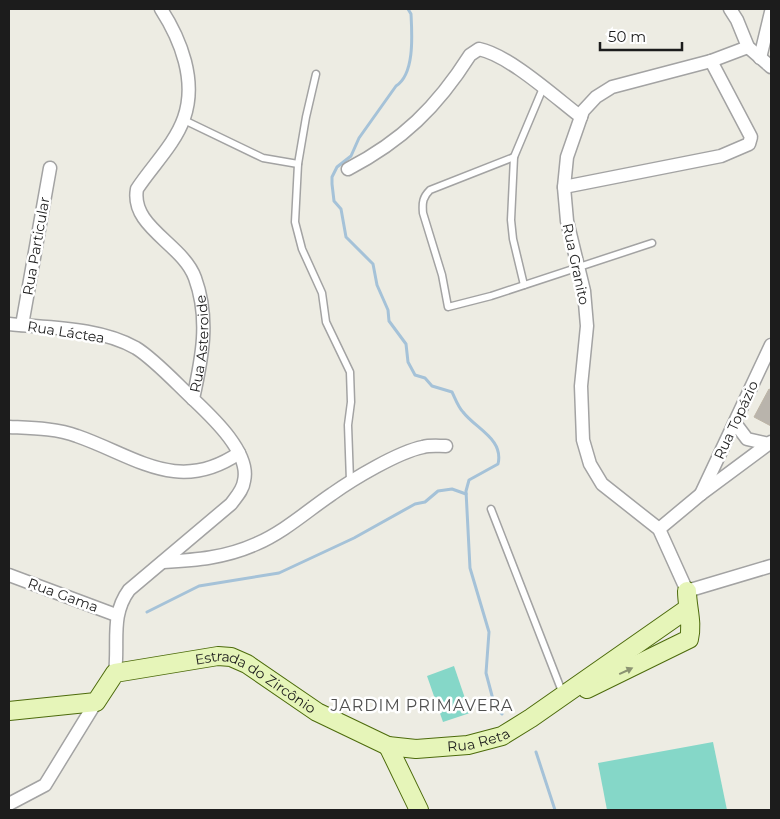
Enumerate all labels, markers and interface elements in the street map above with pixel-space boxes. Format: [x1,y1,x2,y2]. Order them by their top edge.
scale bar [600,20,682,52]
text: 50 m [608,27,646,46]
street label: Rua Particular [18,195,54,297]
street label: Rua Granito [559,222,593,307]
street label: Rua Asteroide [186,293,212,394]
street label: Rua Láctea [26,317,106,347]
street label: Rua Topázio [710,378,762,462]
street label: Rua Gama [25,574,101,616]
street label: Estrada do Zircônio [194,647,320,718]
one-way arrow [619,666,633,674]
district label: JARDIM PRIMAVERA [330,696,513,715]
street label: Rua Reta [447,724,513,756]

